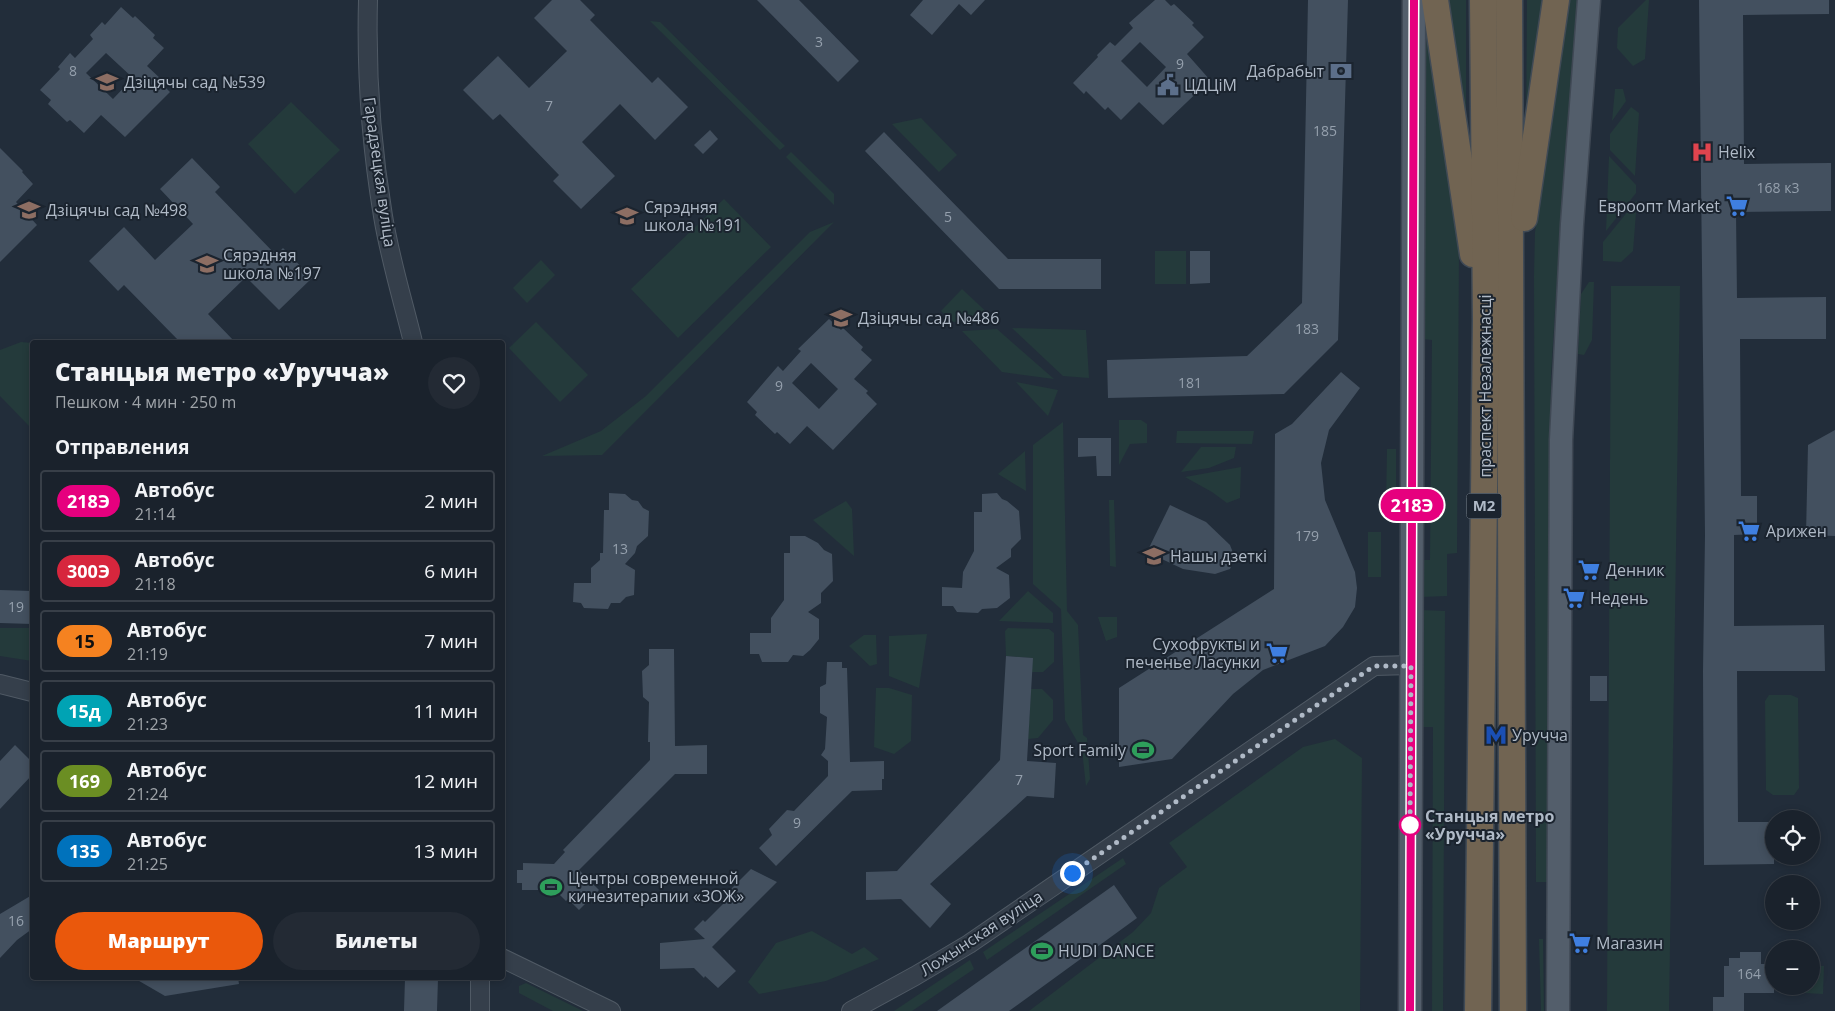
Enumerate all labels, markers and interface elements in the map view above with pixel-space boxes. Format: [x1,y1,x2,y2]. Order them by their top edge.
house number: 3 [815,32,823,51]
house number: 9 [1176,54,1184,73]
bank icon: Дабрабыт [1328,58,1354,84]
place label: Дабрабыт [1247,60,1324,82]
house number: 8 [69,61,77,80]
school or university icon: Дзіцячы сад №539 [94,69,120,95]
place label: Дзіцячы сад №539 [124,71,265,93]
public building icon: ЦДЦіМ [1155,72,1181,98]
place label: ЦДЦіМ [1184,74,1237,96]
street label: Гарадзецкая вуліца [359,96,401,248]
house number: 7 [545,96,553,115]
house number: 185 [1313,121,1337,140]
hospital icon: Helix [1689,139,1715,165]
place label: Helix [1718,141,1756,163]
house number: 168 к3 [1757,178,1799,197]
supermarket icon: Евроопт Market [1724,193,1750,219]
place label: Евроопт Market [1598,195,1720,217]
place label: Сярэдняя школа №191 [644,196,742,236]
school or university icon: Дзіцячы сад №498 [16,197,42,223]
place label: Дзіцячы сад №498 [46,199,187,221]
school or university icon: Сярэдняя школа №191 [614,203,640,229]
house number: 5 [944,207,952,226]
place label: Сярэдняя школа №197 [223,244,321,284]
school or university icon: Сярэдняя школа №197 [194,251,220,277]
street label: праспект Незалежнасці [1474,294,1496,478]
school or university icon: Дзіцячы сад №486 [828,305,854,331]
place label: Дзіцячы сад №486 [858,307,999,329]
house number: 183 [1295,319,1319,338]
text: Станцыя метро «Уручча» [55,355,389,388]
button: heart [428,357,480,409]
house number: 181 [1178,373,1202,392]
house number: 9 [775,376,783,395]
text: Пешком · 4 мин · 250 m [55,391,236,413]
text: Отправления [55,434,189,460]
text: Автобус [135,477,215,503]
text: 2 мин [424,488,478,514]
text: 218Э [67,489,110,513]
line badge: 218Э [1377,489,1447,521]
text: 218Э [1391,493,1433,517]
road number: М2 [1466,494,1502,518]
text: 21:14 [135,503,176,525]
supermarket icon: Арижен [1736,518,1762,544]
place label: Арижен [1766,520,1827,542]
house number: 179 [1295,526,1319,545]
house number: 13 [612,539,628,558]
school or university icon: Нашы дзеткі [1141,543,1167,569]
place label: Нашы дзеткі [1170,545,1267,567]
text: Автобус [135,547,215,573]
supermarket icon: Денник [1576,557,1602,583]
text: 6 мин [424,558,478,584]
text: 300Э [67,559,110,583]
place label: Денник [1606,559,1665,581]
text: 21:18 [135,573,176,595]
supermarket icon: Недень [1561,585,1587,611]
place label: Недень [1590,587,1649,609]
house number: 19 [8,597,24,616]
text: Автобус [127,617,207,643]
text: 7 мин [424,628,478,654]
text: 15 [74,629,95,653]
place label: Сухофрукты и печенье Ласунки [1125,633,1260,673]
supermarket icon: Сухофрукты и печенье Ласунки [1264,640,1290,666]
text: 21:19 [127,643,168,665]
text: Автобус [127,687,207,713]
text: 11 мин [413,698,478,724]
text: 15д [68,699,101,723]
text: 21:23 [127,713,168,735]
metro station icon: Уручча [1483,722,1509,748]
place label: Уручча [1512,724,1568,746]
sports icon: Sport Family [1130,737,1156,763]
place label: Sport Family [1033,739,1127,761]
text: Автобус [127,757,207,783]
text: 12 мин [413,768,478,794]
text: 169 [69,769,100,793]
house number: 7 [1015,770,1023,789]
text: 21:24 [127,783,168,805]
place label: Станцыя метро «Уручча» [1425,805,1554,845]
map controls [1765,810,1820,995]
button: locate [1765,810,1820,865]
house number: 9 [793,813,801,832]
marker: Станцыя метро «Уручча» [1399,814,1421,836]
text: Автобус [127,827,207,853]
text: 13 мин [413,838,478,864]
text: 135 [69,839,100,863]
text: 21:25 [127,853,168,875]
your location [1060,861,1085,886]
place label: Центры современной кинезитерапии «ЗОЖ» [568,867,744,907]
sports icon: Центры современной кинезитерапии «ЗОЖ» [538,874,564,900]
button: + [1765,875,1820,930]
street label: Ложынская вуліца [915,885,1047,981]
house number: 16 [8,911,24,930]
button: Маршрут [55,912,263,970]
button: Билеты [273,912,480,970]
supermarket icon: Магазин [1567,930,1593,956]
place label: Магазин [1596,932,1663,954]
sports icon: HUDI DANCE [1029,938,1055,964]
place label: HUDI DANCE [1058,940,1154,962]
button: − [1765,940,1820,995]
house number: 164 [1737,964,1761,983]

